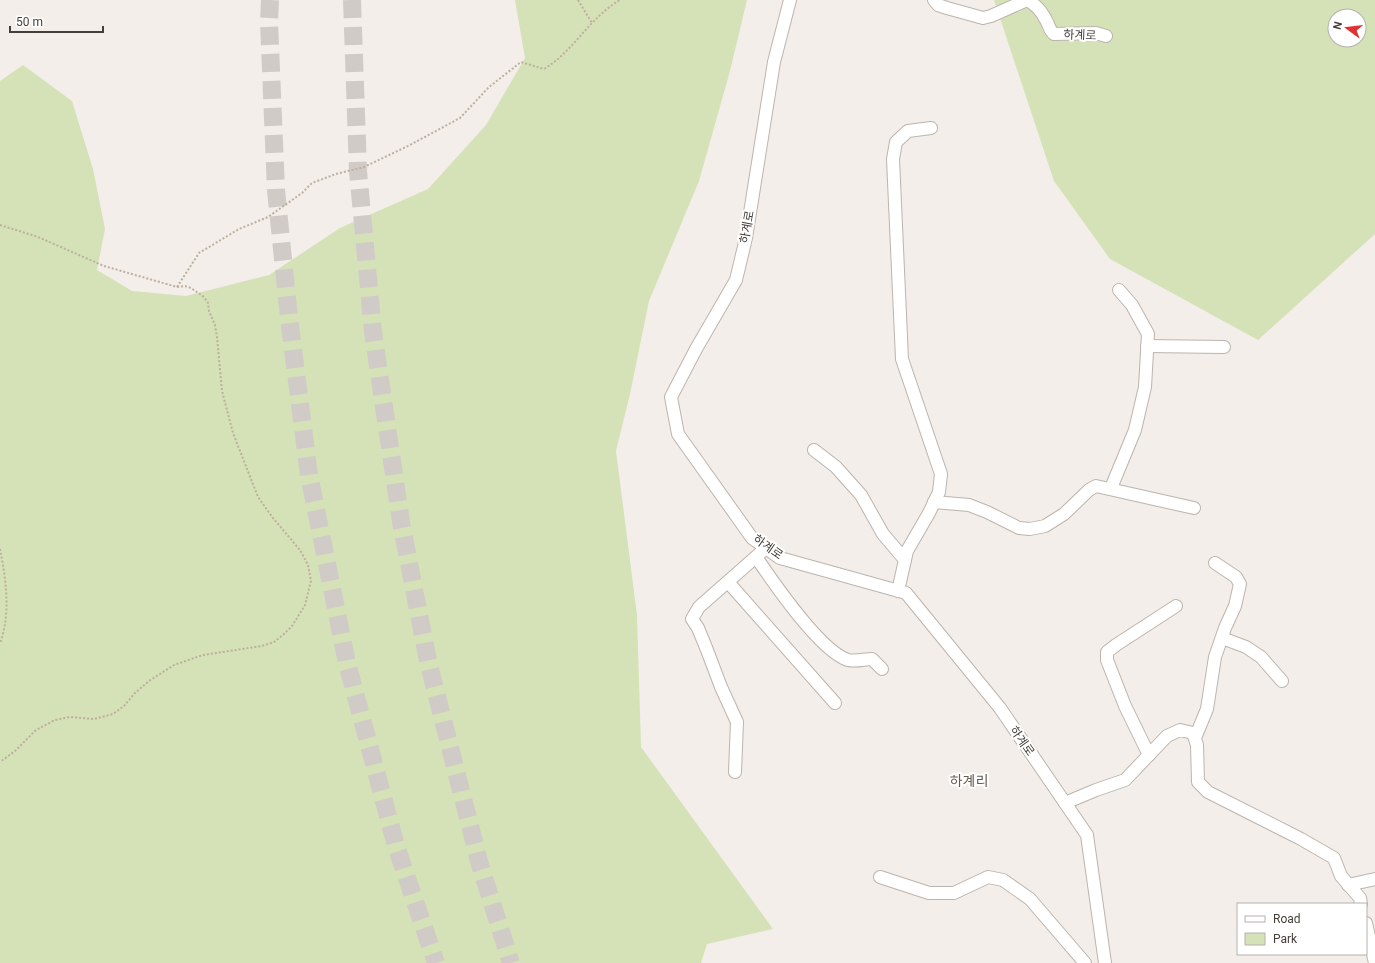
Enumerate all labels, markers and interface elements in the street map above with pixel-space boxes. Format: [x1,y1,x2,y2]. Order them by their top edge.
scale bar [10,8,103,34]
north arrow [1327,8,1367,48]
text: 50 m [16,15,43,29]
text: N [1331,20,1345,31]
street label: 하계로 [1063,27,1097,43]
street label: 하계로 [737,209,757,245]
street label: 하계로 [750,532,786,562]
street label: 하계로 [1007,723,1037,759]
district label: 하계리 [950,773,988,789]
legend [1237,903,1367,955]
text: Road [1273,912,1301,926]
text: Park [1273,932,1298,946]

